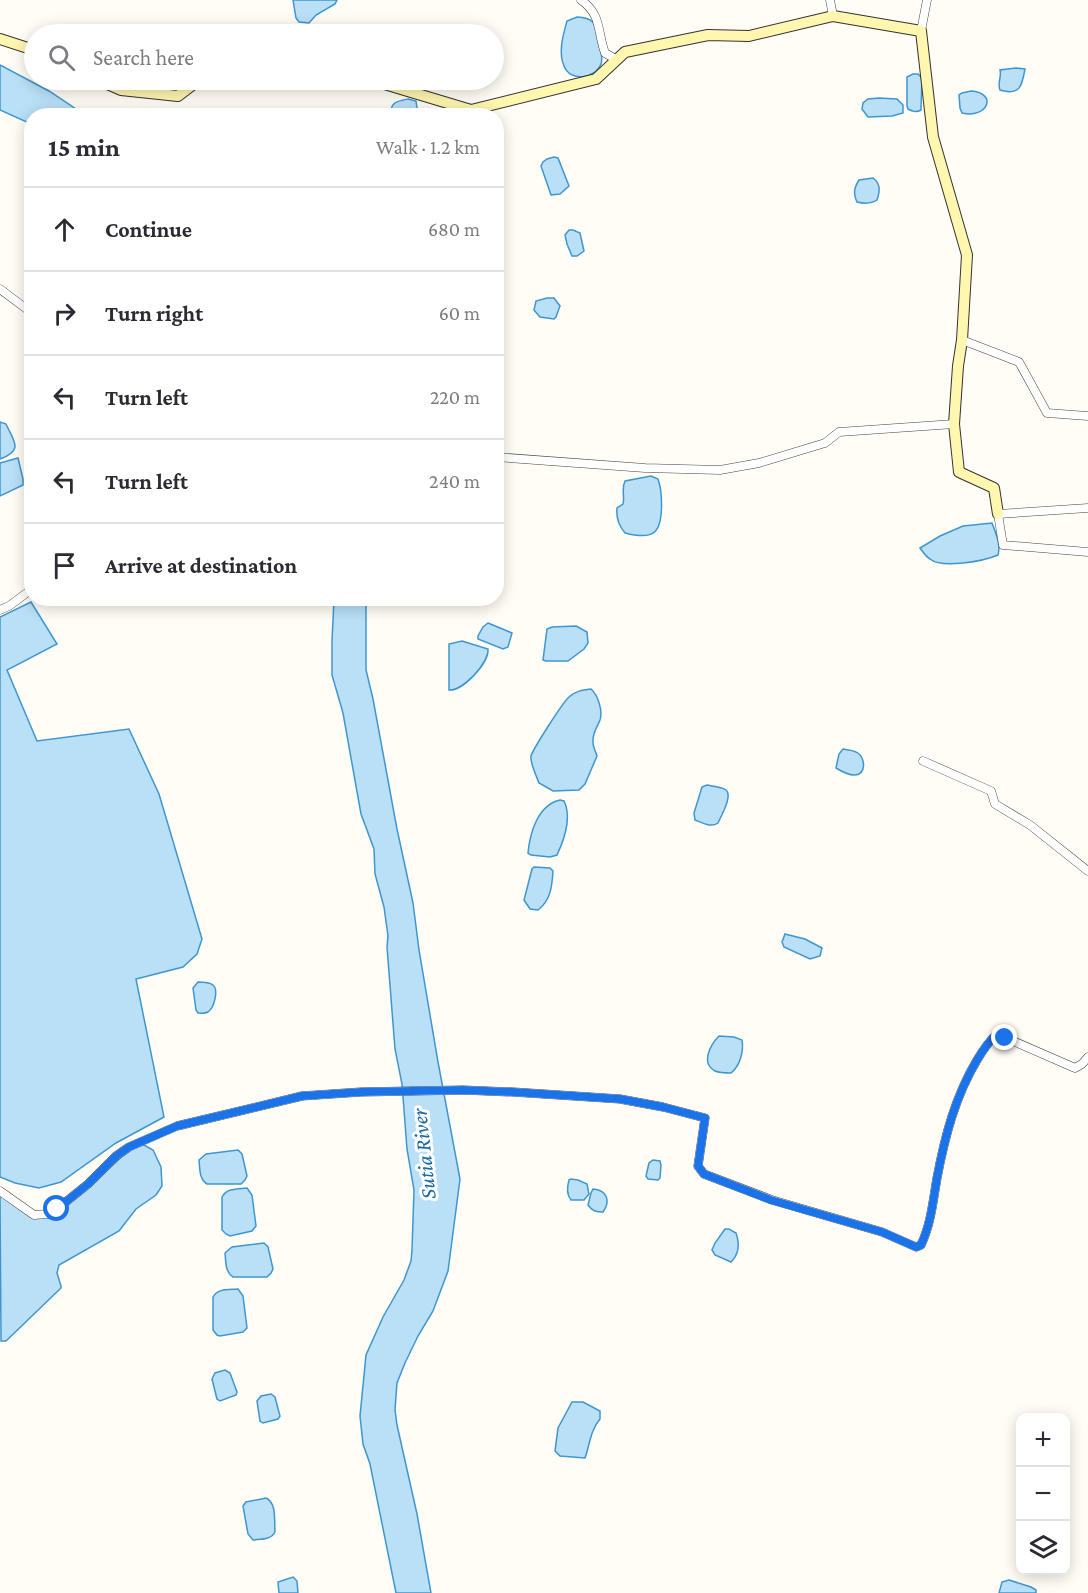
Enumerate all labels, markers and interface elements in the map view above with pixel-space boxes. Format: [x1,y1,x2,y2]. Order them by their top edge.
search box [24,24,504,90]
icon: search [45,41,78,74]
text: Search here [93,45,194,70]
text: 15 min [48,133,120,162]
text: Walk · 1.2 km [376,136,480,158]
icon: ahead [48,213,81,246]
text: Continue [105,217,192,242]
text: 680 m [428,218,480,240]
icon: right [48,297,81,330]
text: Turn right [105,301,203,326]
text: 60 m [439,302,480,324]
icon: left [48,381,81,414]
text: Turn left [105,385,188,410]
text: 220 m [430,386,480,408]
icon: left [48,465,81,498]
text: Turn left [105,469,188,494]
text: 240 m [429,470,480,492]
icon: arrive [48,549,81,582]
text: Arrive at destination [105,553,297,578]
route end [991,1024,1017,1050]
water label: Sutia River [406,1106,441,1201]
route start [43,1195,69,1221]
map controls [1016,1413,1070,1575]
button: + [1016,1413,1070,1467]
button: − [1016,1467,1070,1521]
button: layers [1016,1521,1070,1575]

